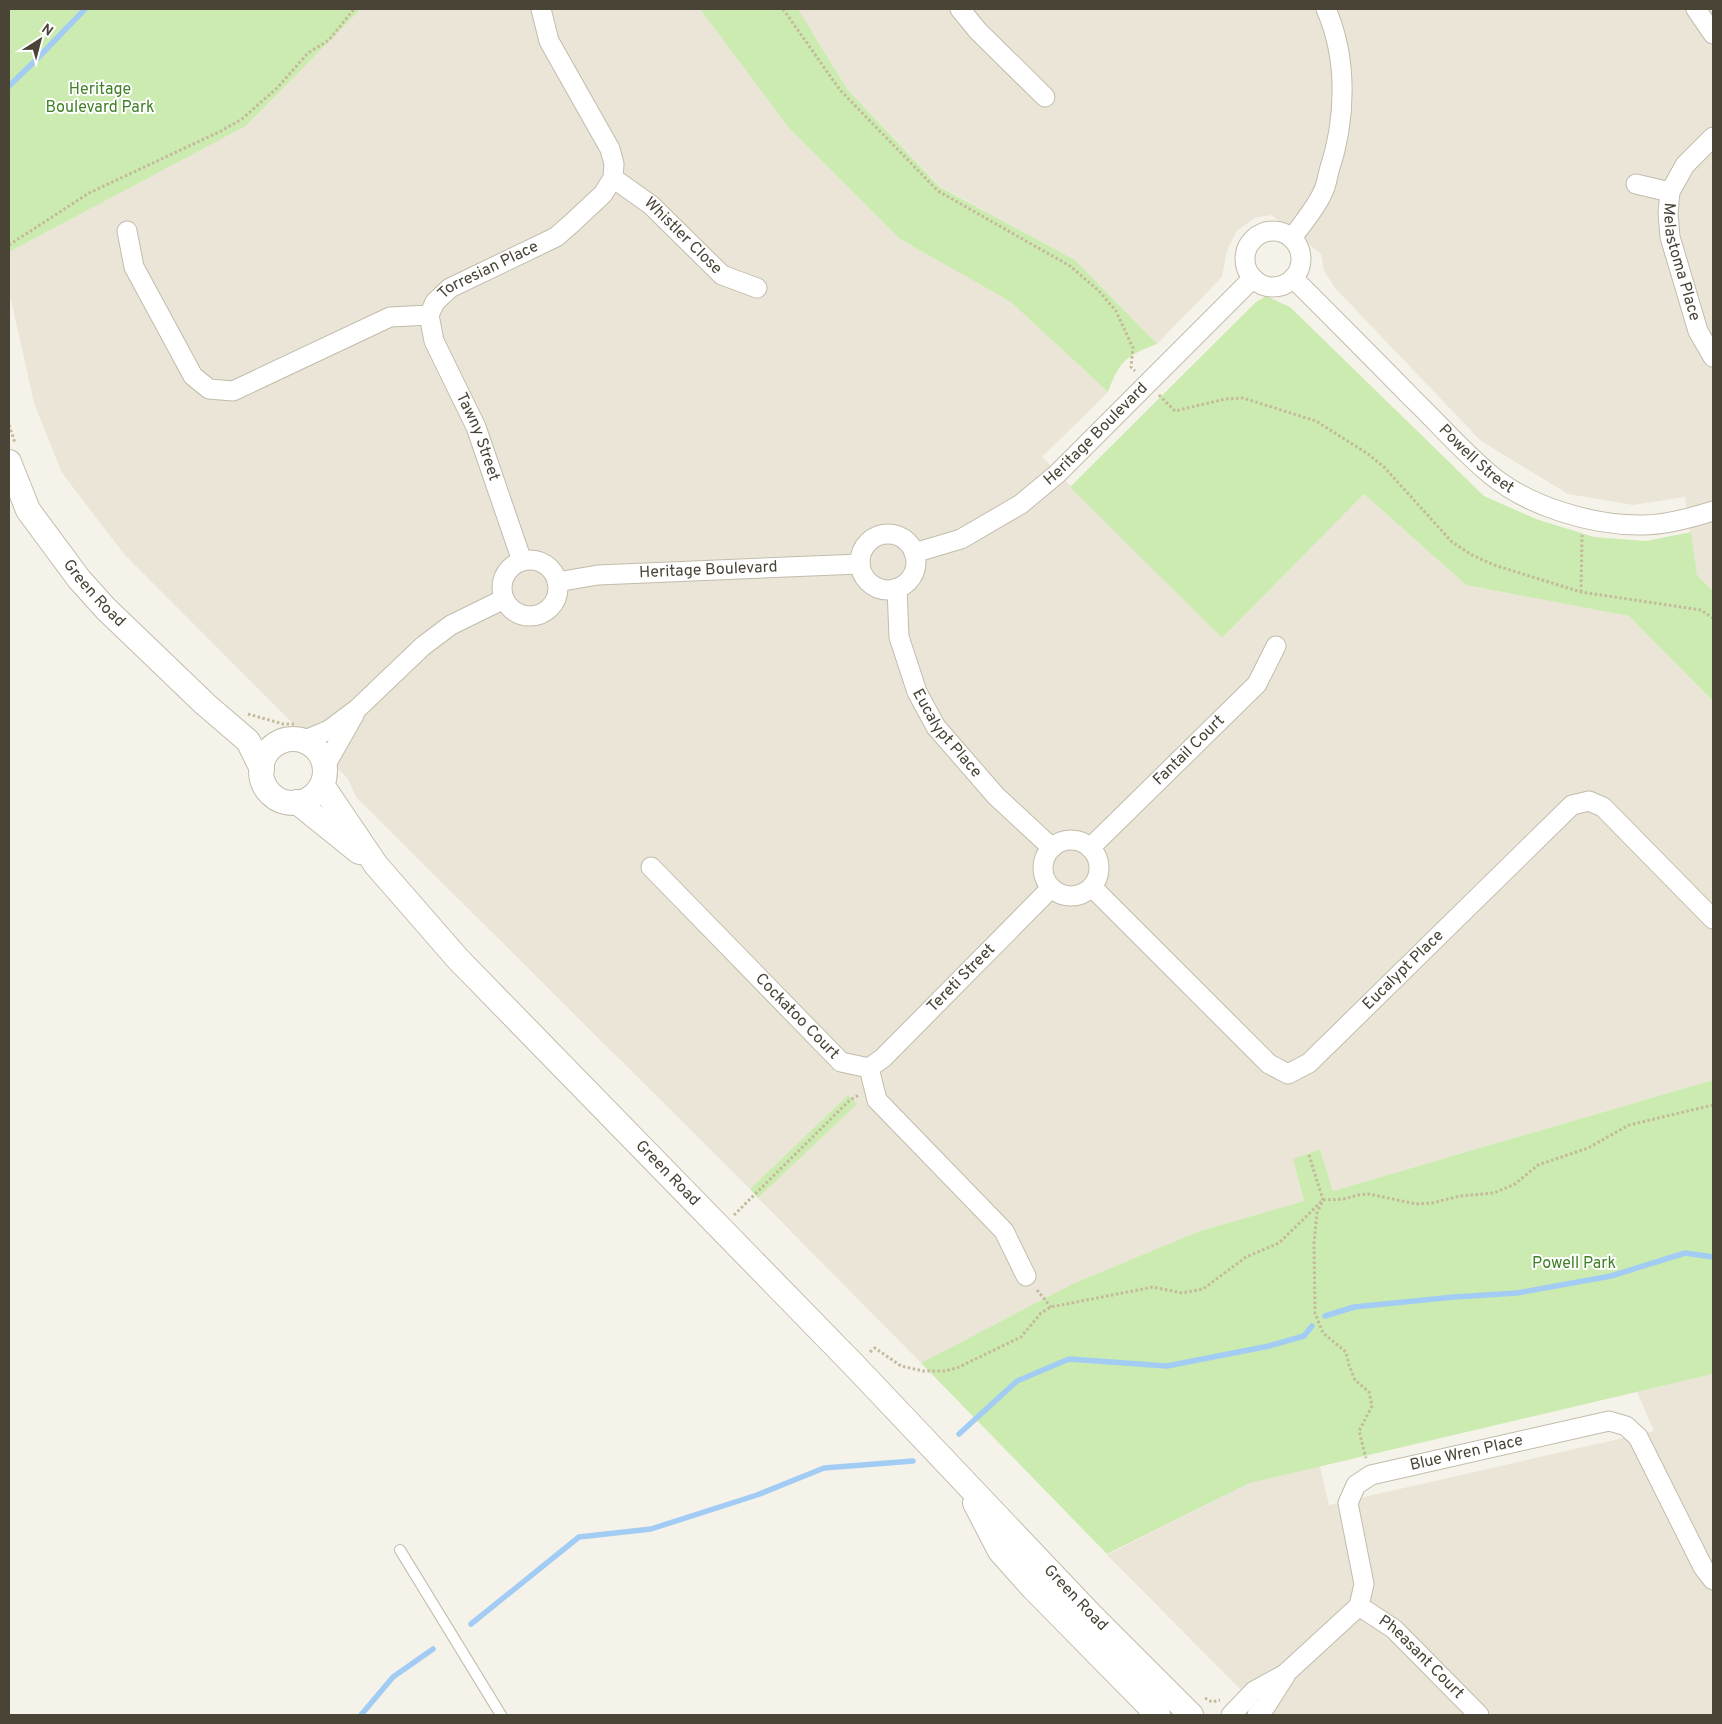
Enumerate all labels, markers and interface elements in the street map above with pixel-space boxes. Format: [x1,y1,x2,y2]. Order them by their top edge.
north arrow [15,15,65,65]
text: N [38,21,56,41]
park label: Heritage Boulevard Park [45,80,155,118]
street label: Whistler Close [639,193,726,279]
street label: Melastoma Place [1658,202,1704,323]
street label: Torresian Place [434,237,542,304]
street label: Heritage Boulevard [1040,379,1152,490]
street label: Tawny Street [451,389,504,484]
street label: Powell Street [1434,420,1518,499]
street label: Green Road [58,556,129,632]
street label: Heritage Boulevard [639,557,778,583]
street label: Eucalypt Place [907,686,986,782]
street label: Fantail Court [1149,711,1229,790]
street label: Eucalypt Place [1359,926,1448,1014]
street label: Tereti Street [923,940,1000,1017]
street label: Cockatoo Court [750,969,843,1064]
street label: Green Road [631,1136,704,1211]
park label: Powell Park [1532,1254,1616,1274]
street label: Blue Wren Place [1408,1431,1525,1476]
street label: Green Road [1039,1561,1112,1636]
street label: Pheasant Court [1374,1611,1468,1704]

